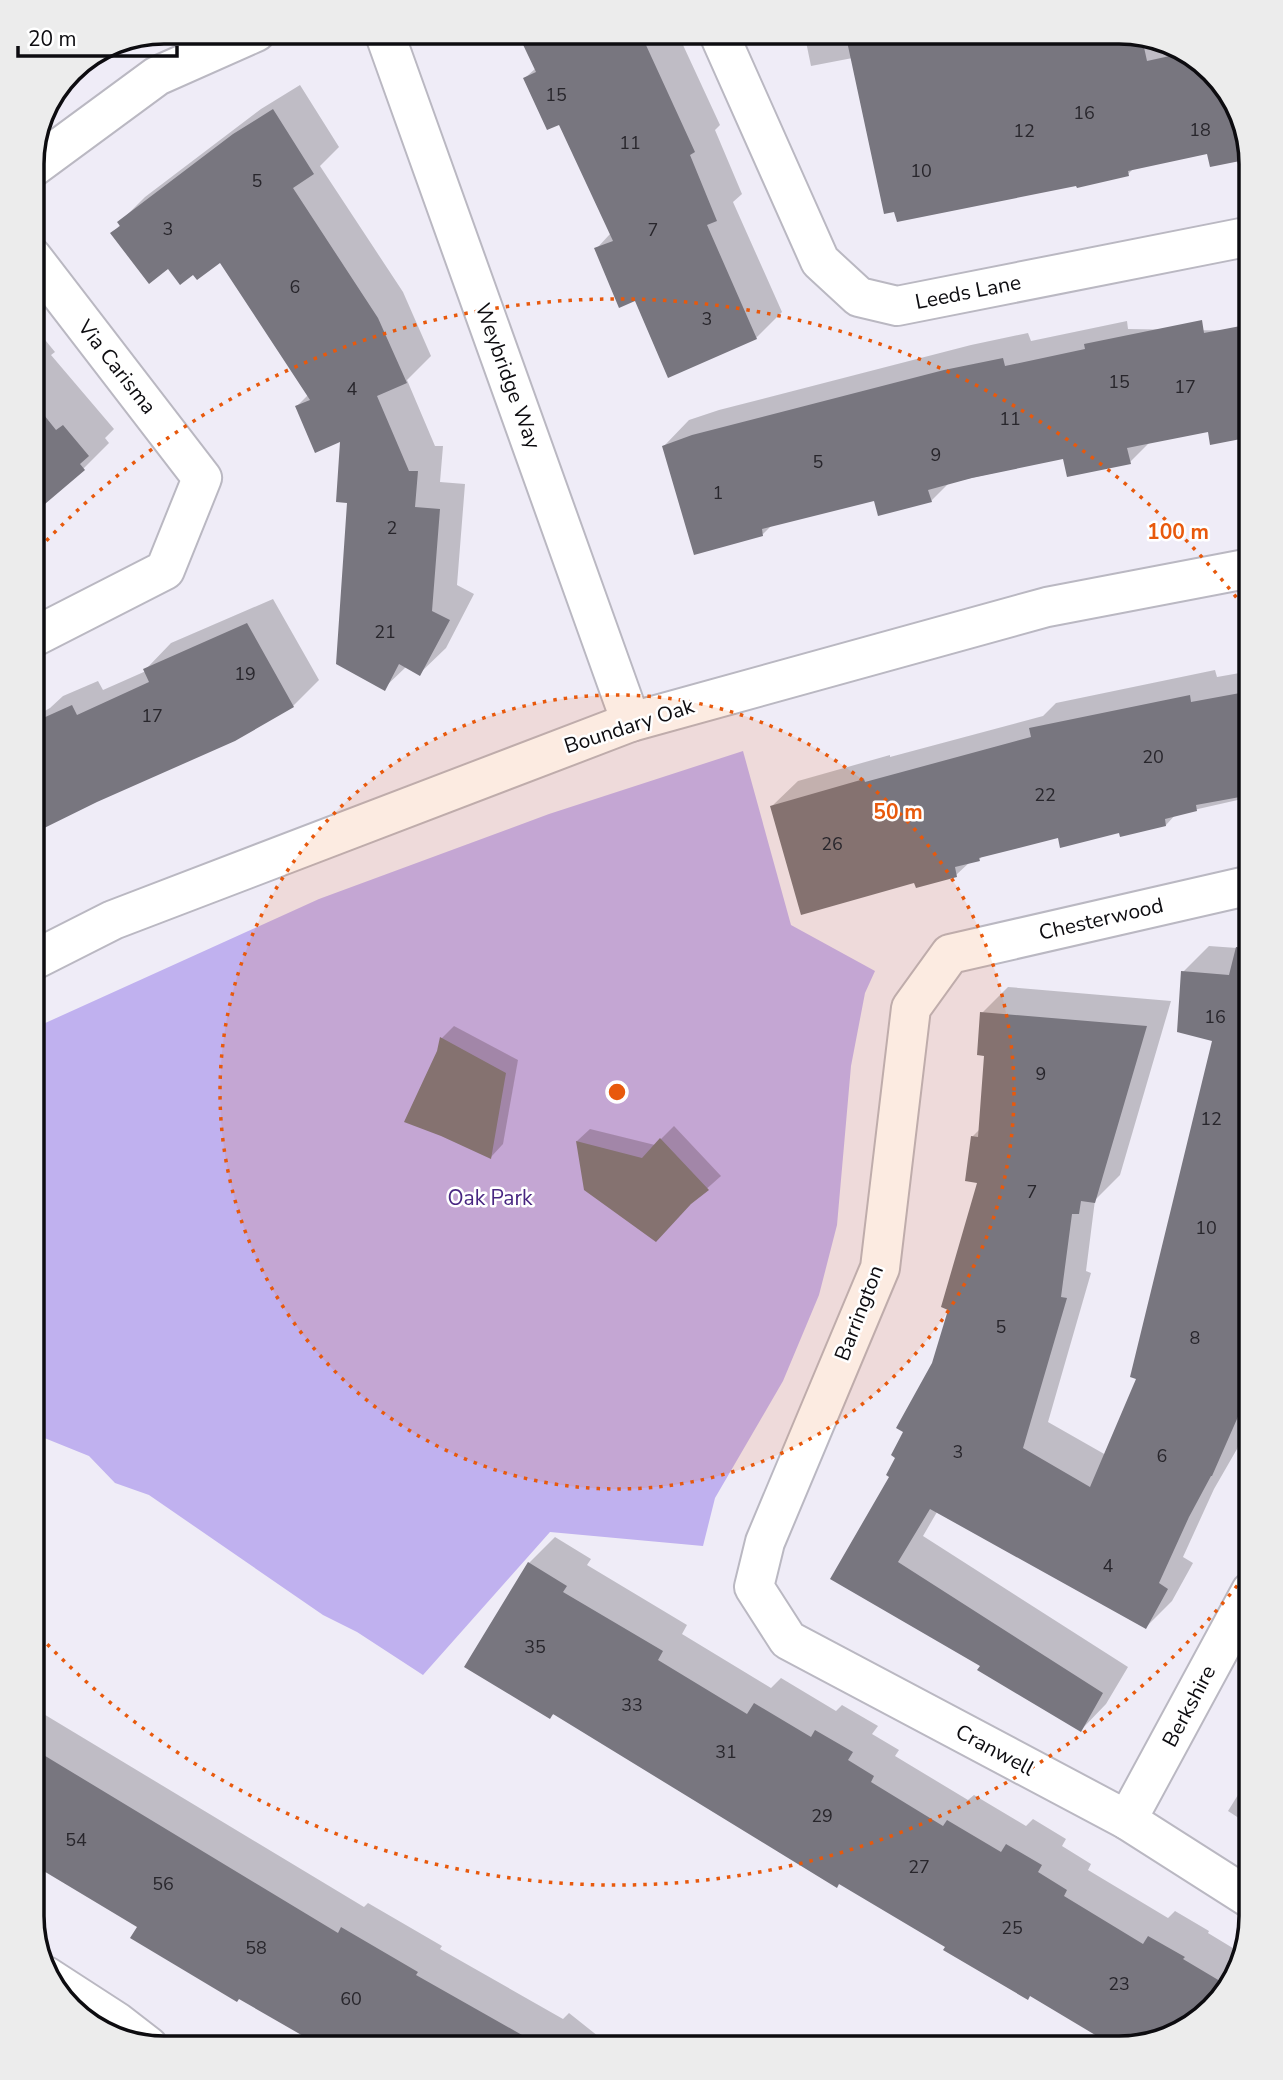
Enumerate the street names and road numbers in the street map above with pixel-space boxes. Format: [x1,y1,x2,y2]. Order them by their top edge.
street label: Leeds Lane [913,268,1023,316]
street label: Weybridge Way [469,299,547,453]
street label: Via Carisma [71,313,163,420]
street label: Boundary Oak [560,692,698,760]
street label: Chesterwood [1036,891,1166,947]
street label: Barrington [828,1261,890,1365]
street label: Berkshire [1156,1660,1222,1752]
street label: Cranwell [951,1718,1040,1783]

